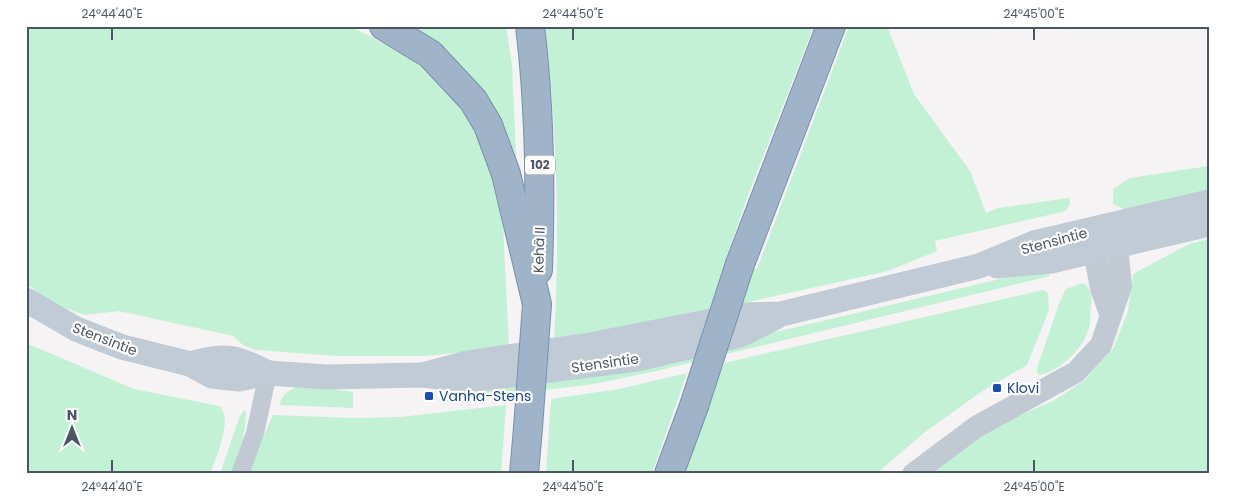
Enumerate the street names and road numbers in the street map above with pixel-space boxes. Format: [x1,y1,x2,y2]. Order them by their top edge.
road number: 102 [525,156,555,174]
street label: Stensintie [1019,222,1090,259]
street label: Kehä II [528,227,550,273]
street label: Stensintie [70,317,141,361]
street label: Stensintie [570,348,640,378]

